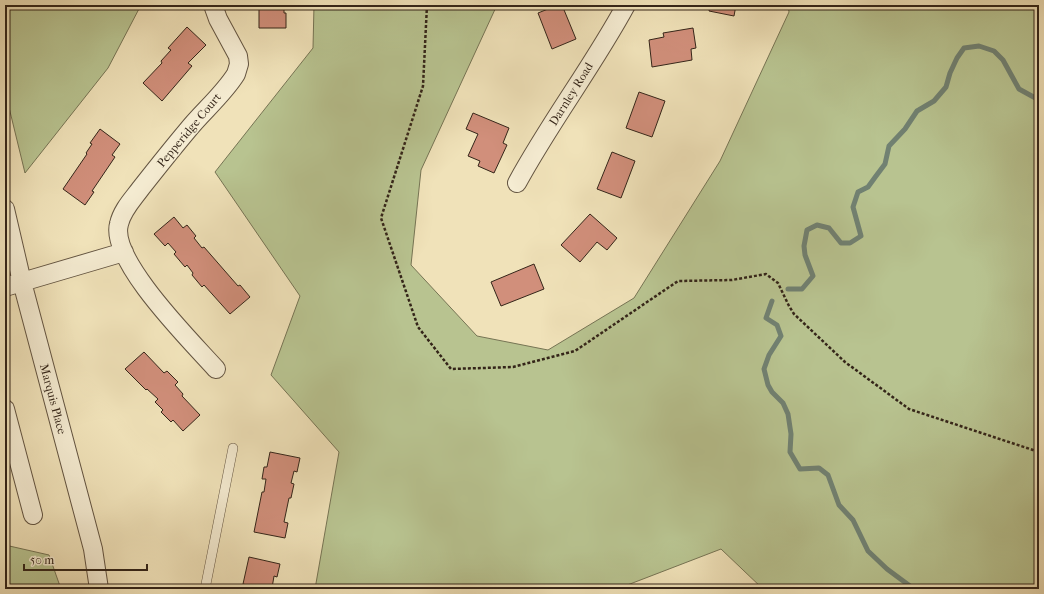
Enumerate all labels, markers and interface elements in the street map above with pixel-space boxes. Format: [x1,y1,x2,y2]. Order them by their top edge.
street label: Darnley Road [546,60,596,128]
street label: Pepperidge Court [154,90,224,170]
street label: Marquis Place [37,362,69,436]
scale bar [24,546,147,572]
text: 50 m [30,553,54,567]

